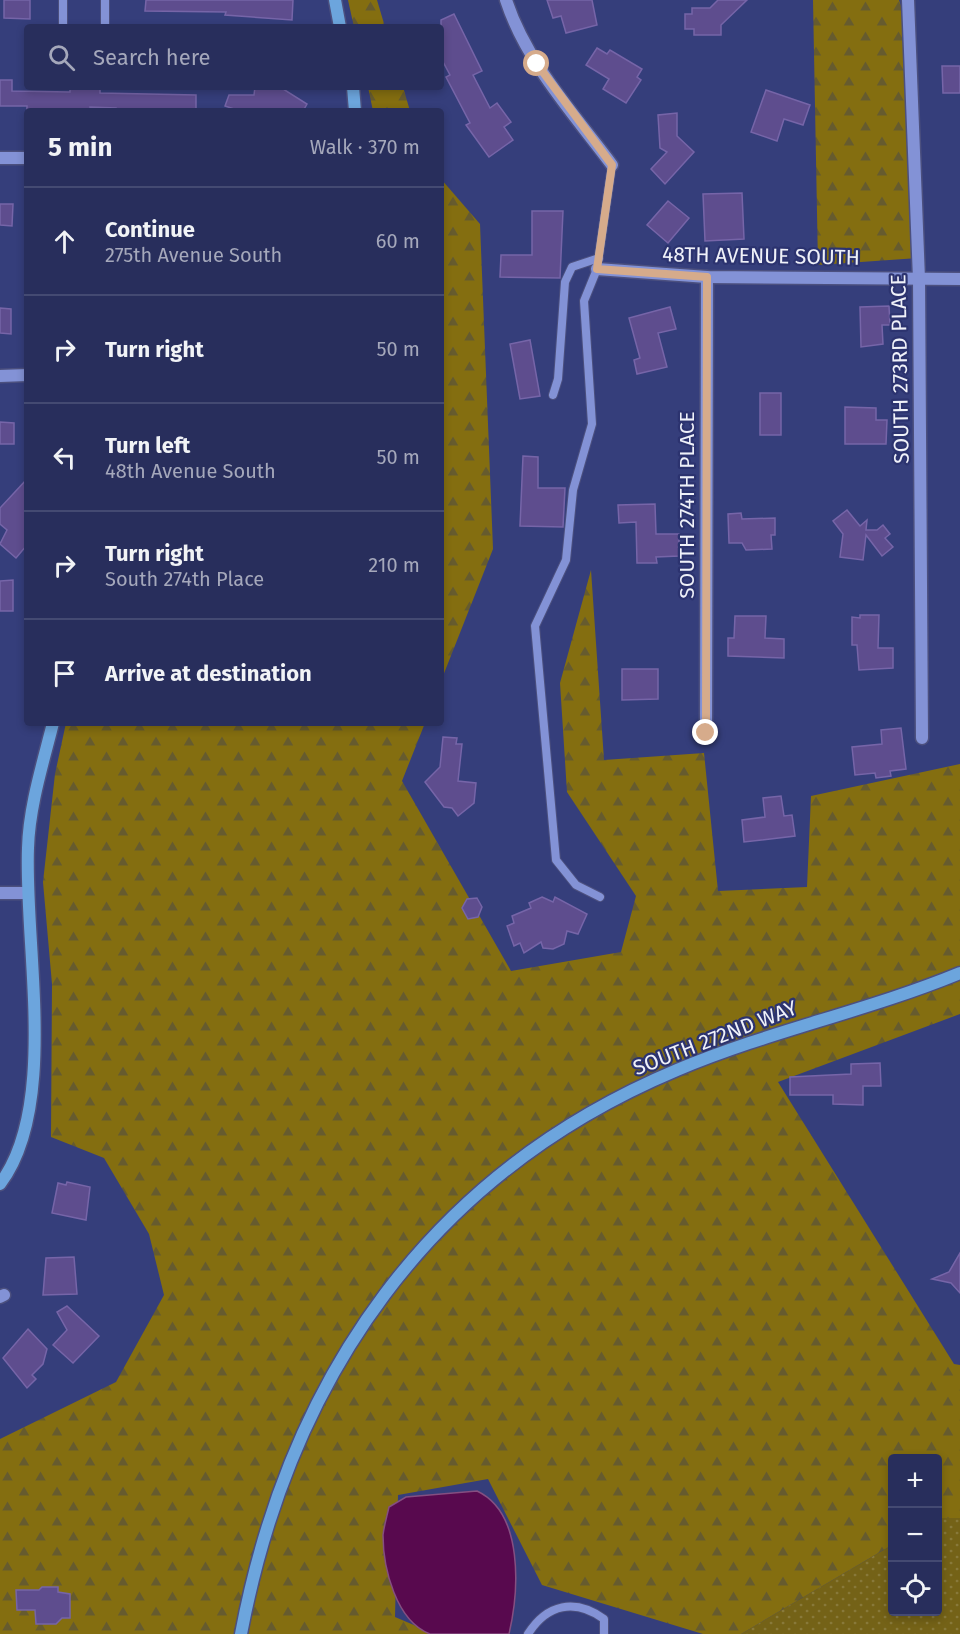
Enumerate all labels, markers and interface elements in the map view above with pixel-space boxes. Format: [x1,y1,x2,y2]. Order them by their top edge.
search box [24,24,444,90]
icon: search [45,41,78,74]
text: Search here [93,44,211,71]
route start [523,50,549,76]
text: 5 min [48,132,112,163]
text: Walk · 370 m [310,135,420,159]
text: Continue [105,216,195,243]
icon: ahead [48,225,81,258]
text: 60 m [376,229,420,253]
street label: 48TH AVENUE SOUTH [662,241,860,271]
text: 275th Avenue South [105,243,282,267]
street label: SOUTH 273RD PLACE [885,274,915,464]
icon: right [48,333,81,366]
text: Turn right [105,336,204,363]
text: 50 m [376,337,420,361]
street label: SOUTH 274TH PLACE [674,411,700,599]
text: Turn left [105,432,190,459]
icon: left [48,441,81,474]
text: 50 m [376,445,420,469]
text: 48th Avenue South [105,459,276,483]
text: Turn right [105,540,204,567]
icon: right [48,549,81,582]
text: 210 m [368,553,420,577]
text: South 274th Place [105,567,264,591]
icon: arrive [48,657,81,690]
text: Arrive at destination [105,660,312,687]
route end [692,719,718,745]
street label: SOUTH 272ND WAY [629,995,801,1081]
map controls [888,1454,942,1616]
button: + [888,1454,942,1508]
button: − [888,1508,942,1562]
button: locate [888,1562,942,1616]

